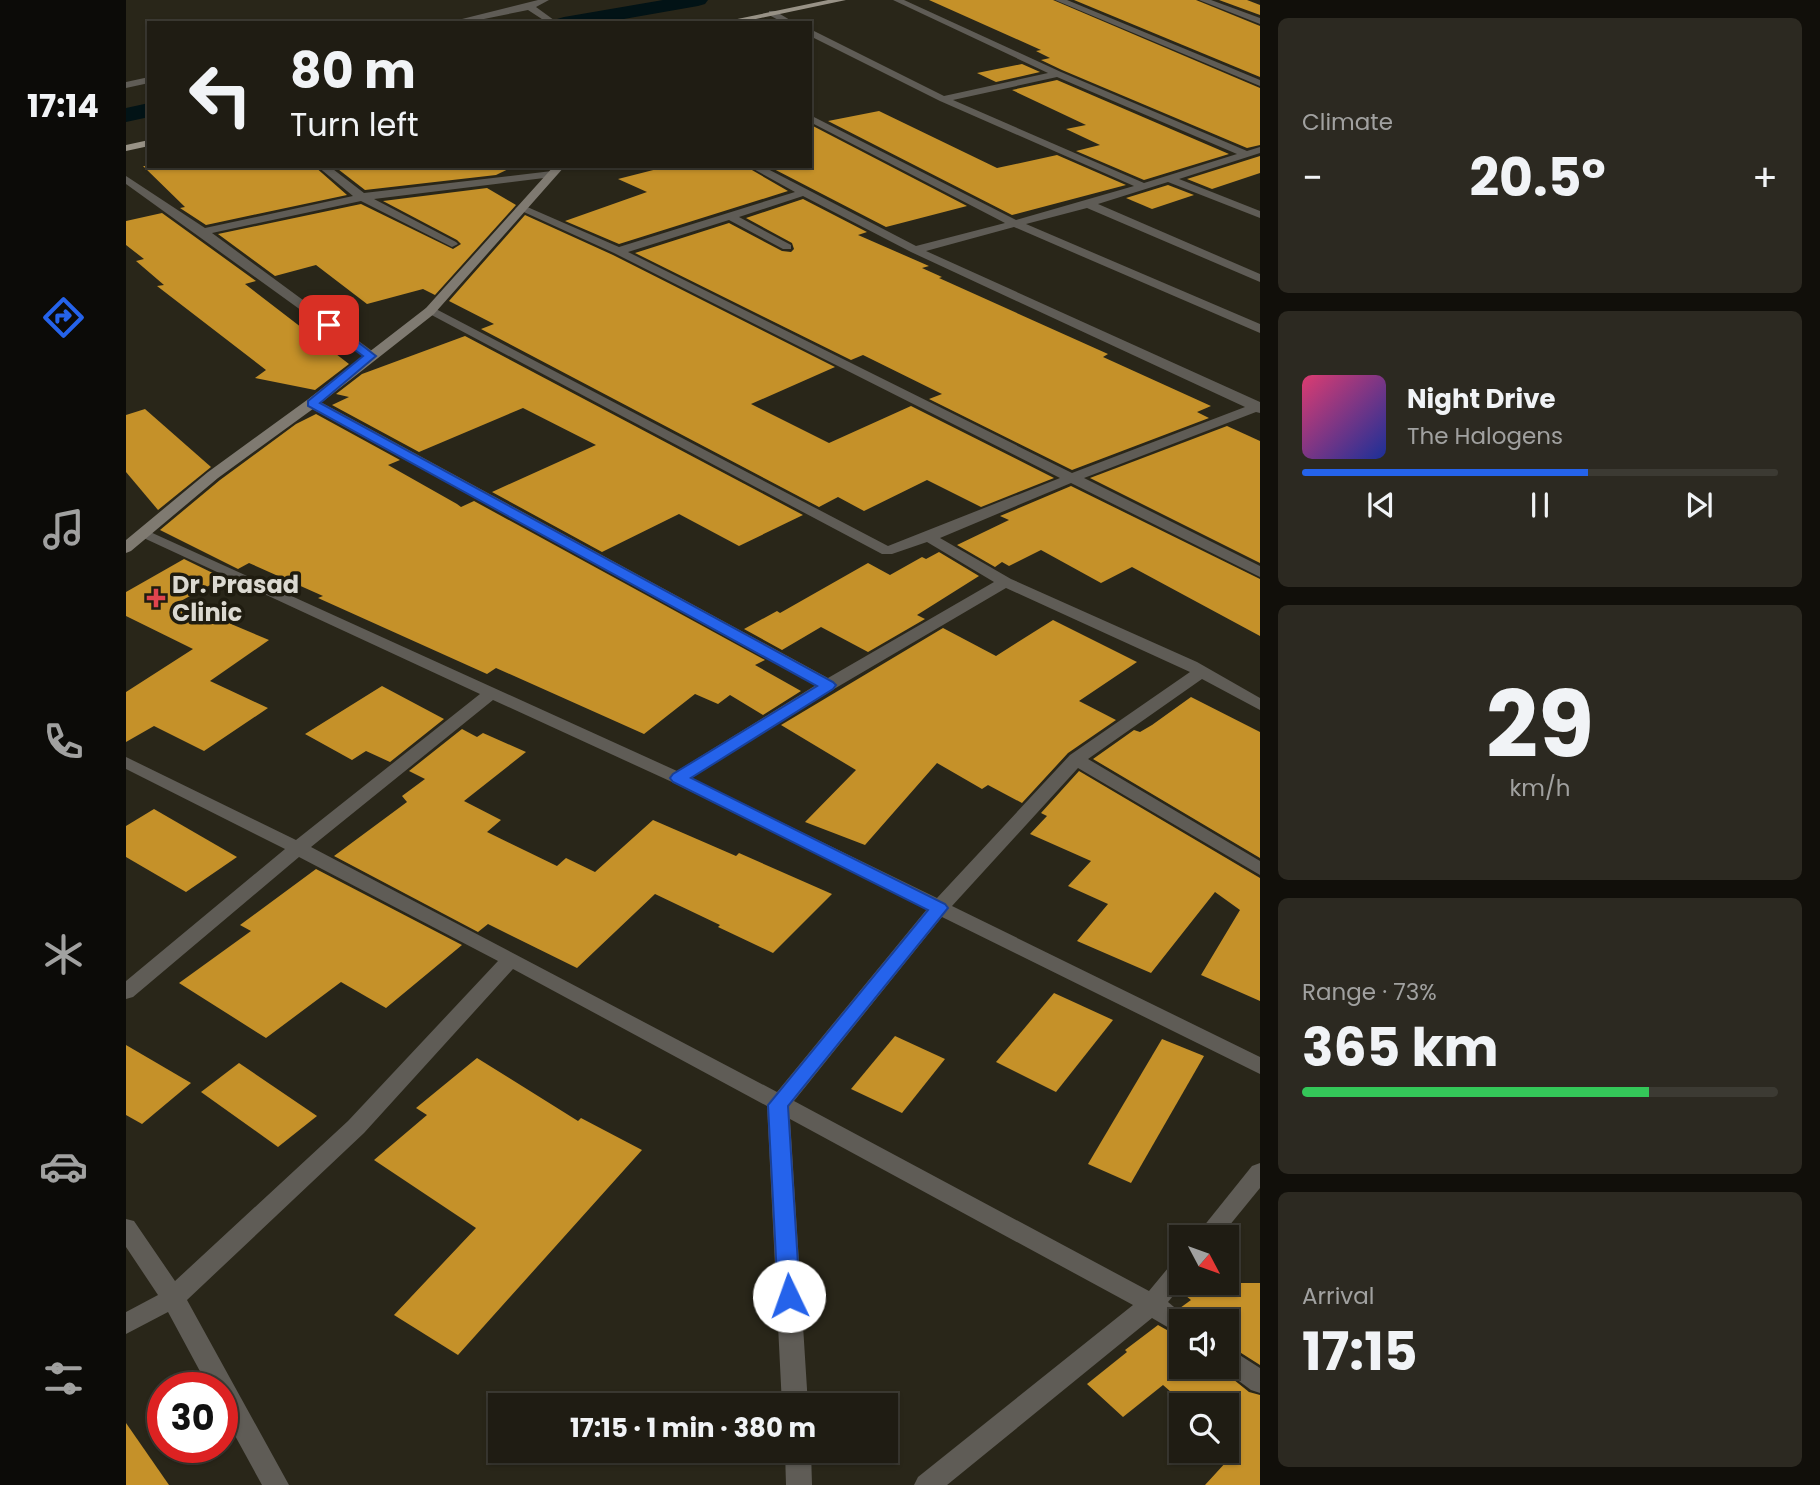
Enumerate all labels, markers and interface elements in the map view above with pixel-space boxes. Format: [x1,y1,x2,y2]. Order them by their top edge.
text: 80 m [290,37,416,105]
icon: left [175,49,266,140]
text: 17:14 [27,83,99,128]
text: Turn left [290,102,419,147]
text: Climate [1302,106,1393,138]
text: 20.5° [1469,141,1606,214]
text: − [1302,151,1323,204]
text: + [1752,151,1778,204]
icon: directions [39,293,88,342]
pin [299,295,359,355]
icon: arrive [310,306,348,344]
text: Night Drive [1407,381,1555,417]
text: The Halogens [1407,420,1563,452]
icon: previous [1362,486,1400,524]
icon: pause [1521,486,1559,524]
icon: next [1680,486,1718,524]
icon: music [39,505,88,554]
place label: Dr. Prasad Clinic [172,568,299,629]
marker: Dr. Prasad Clinic [146,588,166,608]
text: 29 [1486,661,1594,789]
icon: phone [39,717,88,766]
text: km/h [1509,772,1571,804]
icon: climate [39,930,88,979]
text: Range · 73% [1302,976,1437,1008]
text: 365 km [1302,1011,1499,1084]
icon: car [39,1142,88,1191]
north arrow [1169,1225,1239,1295]
map controls [1169,1225,1239,1463]
position arrow [752,1259,826,1333]
text: Arrival [1302,1280,1374,1312]
button: sound [1169,1309,1239,1379]
text: 17:15 [1302,1315,1418,1388]
icon: filters [39,1354,88,1403]
speed limit sign: 30 [147,1372,238,1463]
button: search [1169,1393,1239,1463]
text: 17:15 · 1 min · 380 m [570,1410,816,1446]

